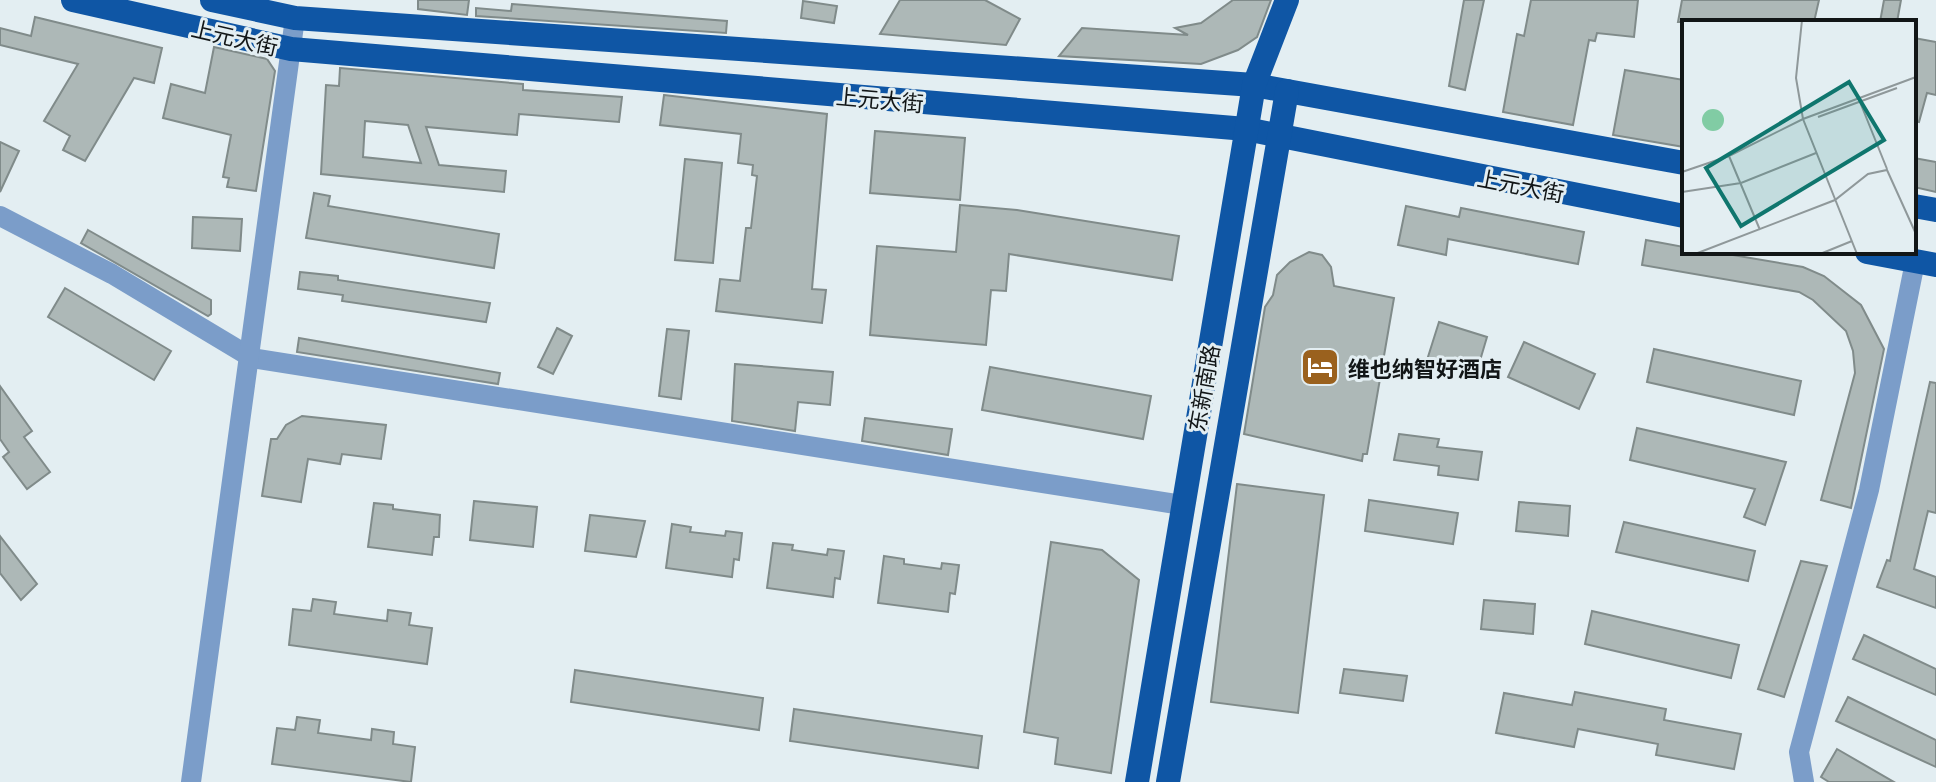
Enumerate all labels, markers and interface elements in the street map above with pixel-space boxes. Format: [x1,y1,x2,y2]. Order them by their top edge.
street label: 上元大街 [189,11,281,61]
inset map [1682,20,1916,254]
street label: 上元大街 [835,78,925,118]
street label: 上元大街 [1475,160,1567,208]
street label: 东新南路 [1179,342,1225,434]
hotel icon: 维也纳智好酒店 [1299,346,1341,388]
place label: 维也纳智好酒店 [1348,351,1502,383]

